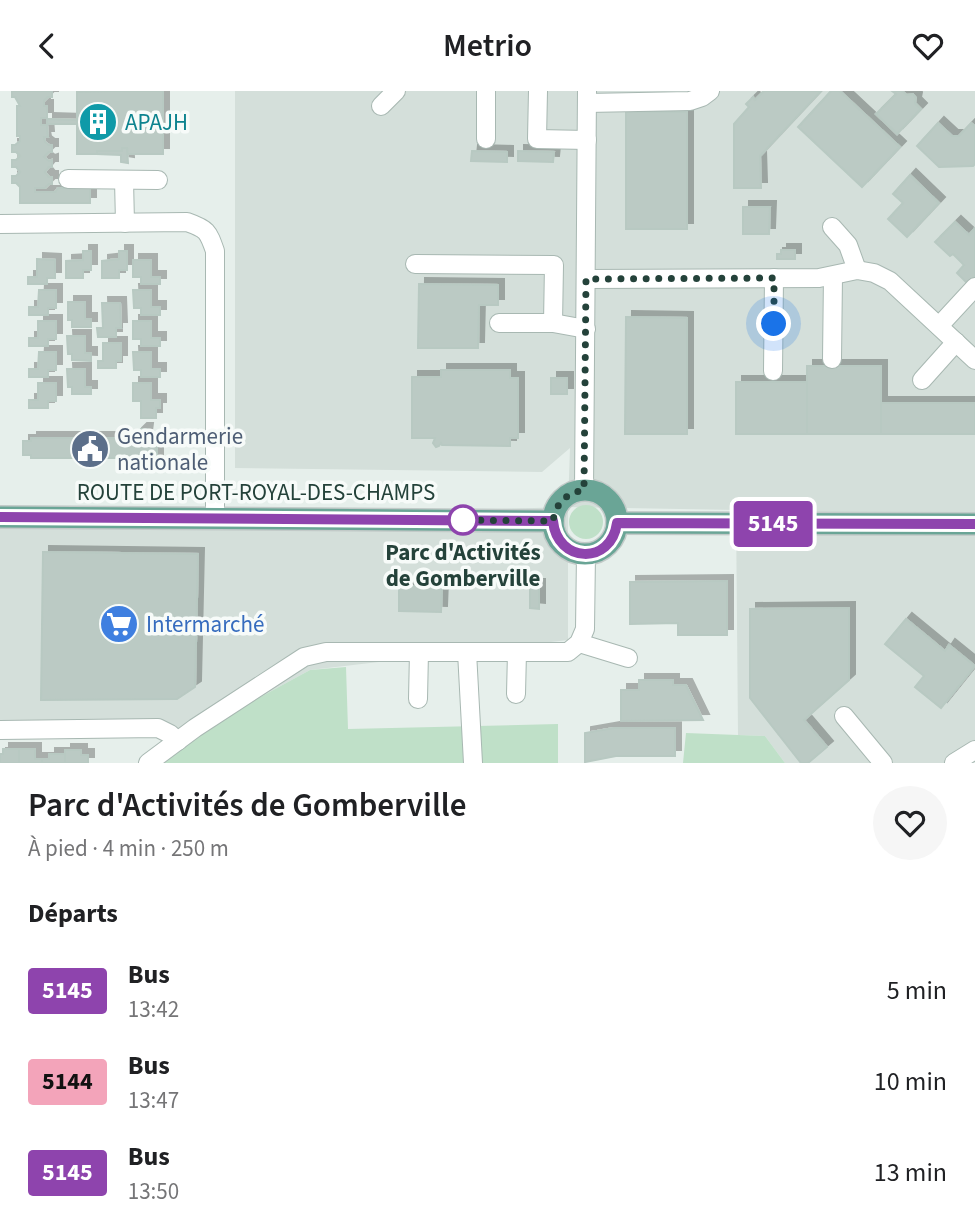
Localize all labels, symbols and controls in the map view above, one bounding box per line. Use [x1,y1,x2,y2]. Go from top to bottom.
text: Metrio [443,23,532,69]
icon: back [28,27,66,65]
icon: heart [909,27,947,65]
building icon: APAJH [77,101,119,143]
place label: APAJH [125,106,188,139]
your location [756,306,791,341]
place label: Gendarmerie nationale [117,420,243,479]
public building icon: Gendarmerie nationale [69,428,111,470]
street label: ROUTE DE PORT-ROYAL-DES-CHAMPS [77,476,435,509]
line badge: 5145 [724,501,822,547]
marker: Parc d'Activités de Gomberville [448,505,478,535]
text: 5145 [748,506,798,541]
place label: Parc d'Activités de Gomberville [385,536,541,595]
supermarket icon: Intermarché [98,603,140,645]
place label: Intermarché [146,608,264,641]
text: Parc d'Activités de Gomberville [28,782,467,829]
button: heart [873,786,947,860]
text: À pied · 4 min · 250 m [28,832,229,865]
text: Départs [28,895,118,932]
text: Bus [128,956,170,993]
text: 5 min [887,972,947,1009]
text: 5145 [42,973,93,1008]
text: 13:42 [128,993,179,1026]
text: Bus [128,1047,170,1084]
text: 10 min [874,1063,947,1100]
text: 5144 [42,1064,93,1099]
text: 13:47 [128,1084,179,1117]
text: Bus [128,1138,170,1175]
text: 13 min [874,1154,947,1191]
text: 5145 [42,1155,93,1190]
text: 13:50 [128,1175,179,1208]

